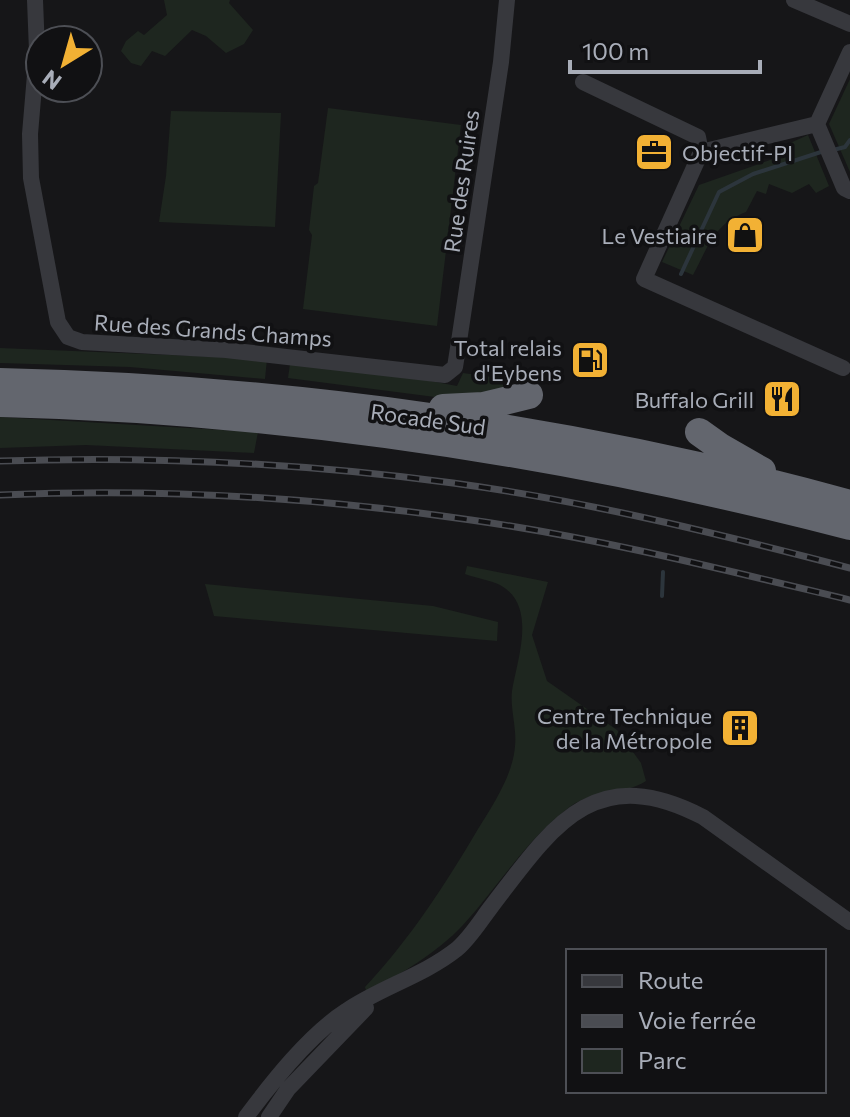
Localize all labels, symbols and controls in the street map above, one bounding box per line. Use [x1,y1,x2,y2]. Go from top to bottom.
north arrow [24,24,104,104]
scale bar [570,24,760,74]
text: 100 m [582,36,649,65]
text: N [37,65,66,96]
street label: Rue des Ruires [438,108,484,254]
office icon: Objectif-PI [633,131,675,173]
place label: Objectif-PI [682,139,793,166]
shop icon: Le Vestiaire [724,214,766,256]
place label: Le Vestiaire [602,222,717,249]
street label: Rue des Grands Champs [93,308,333,352]
place label: Total relais d'Eybens [454,334,562,386]
fuel station icon: Total relais d'Eybens [569,339,611,381]
restaurant icon: Buffalo Grill [761,378,803,420]
place label: Buffalo Grill [635,386,754,413]
street label: Rocade Sud [369,398,487,440]
place label: Centre Technique de la Métropole [537,702,712,754]
building icon: Centre Technique de la Métropole [719,707,761,749]
legend [566,949,826,1093]
text: Route [638,965,703,994]
text: Voie ferrée [638,1005,756,1034]
text: Parc [638,1045,687,1074]

